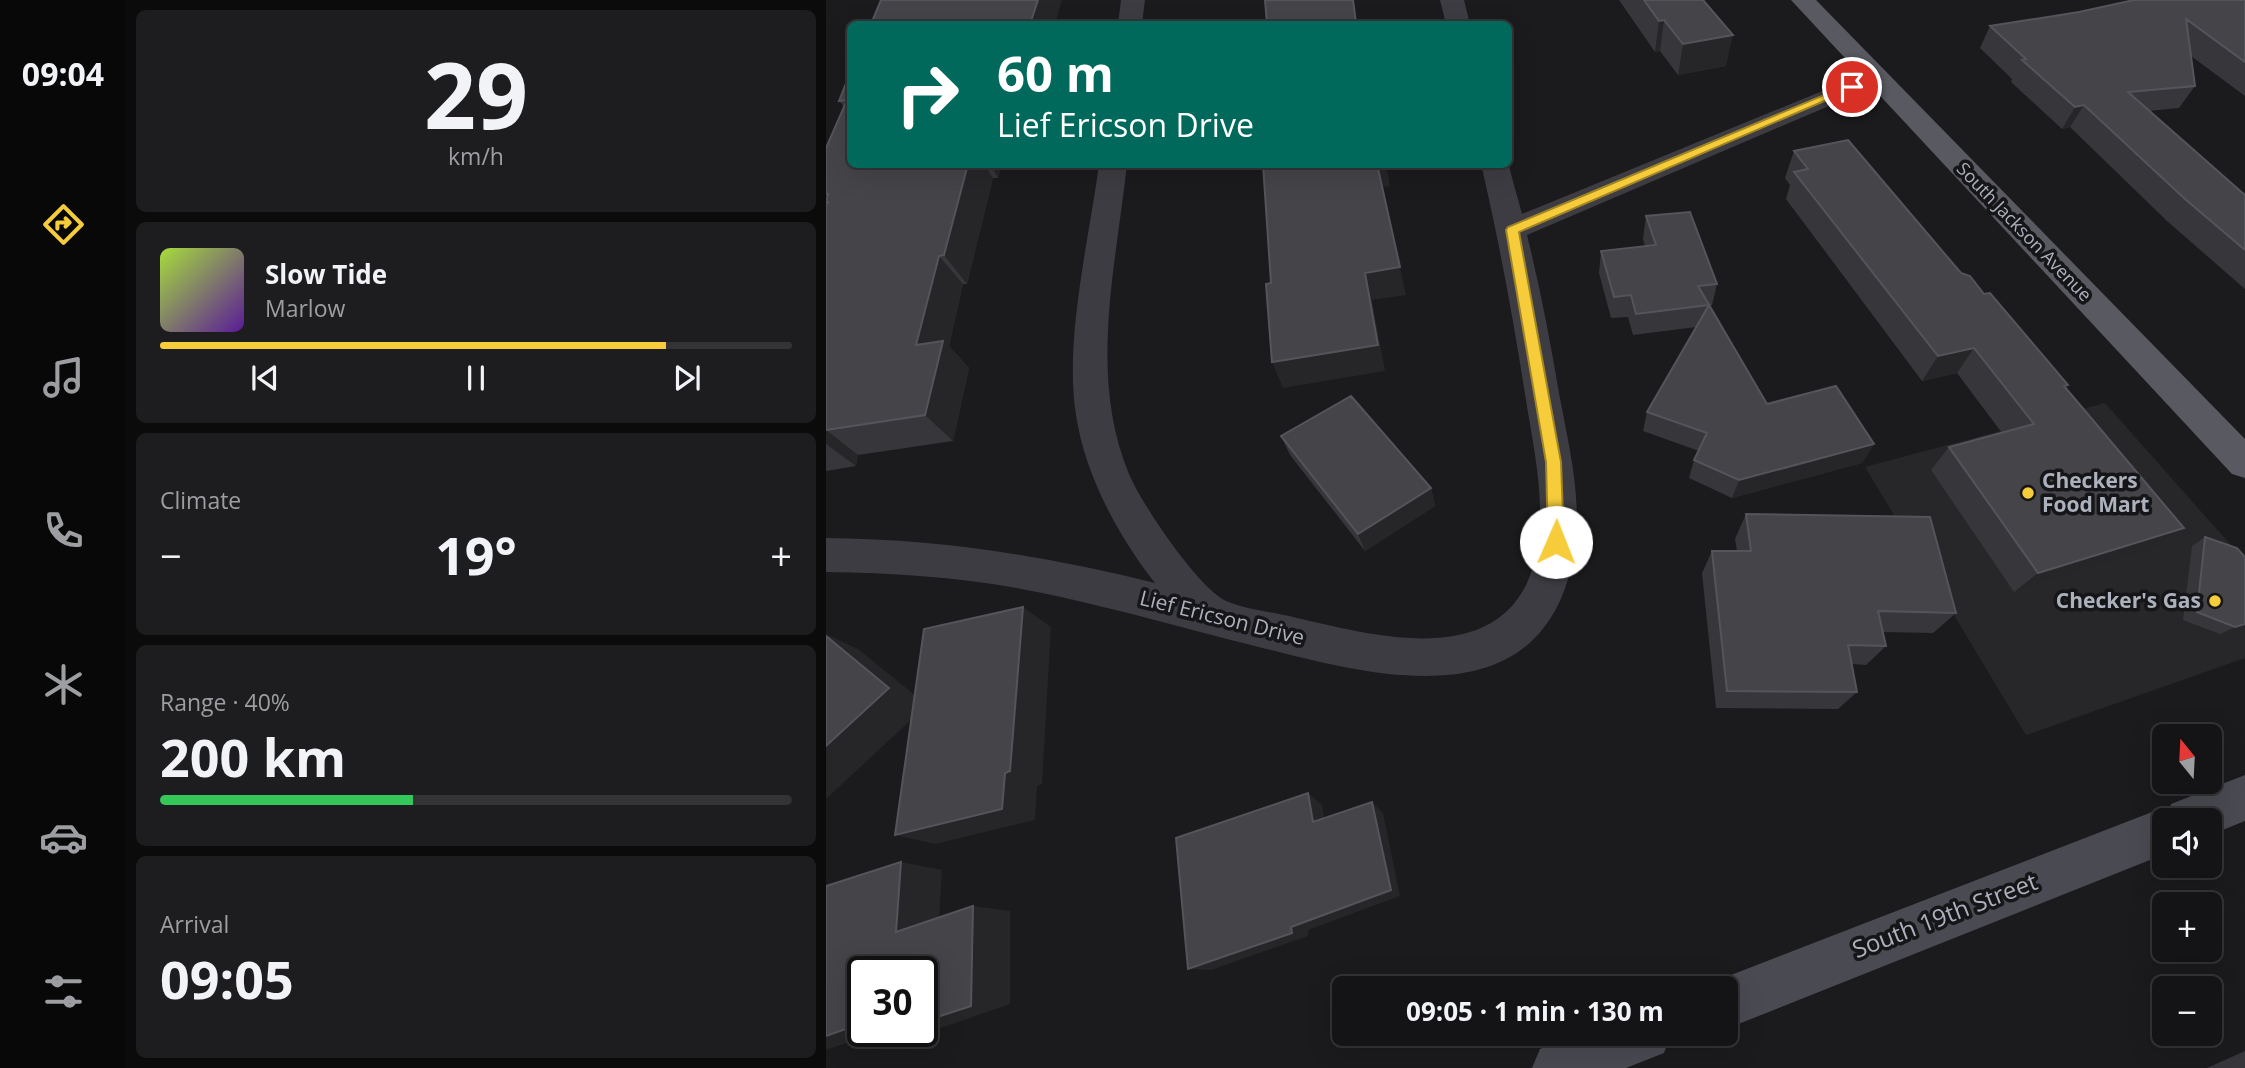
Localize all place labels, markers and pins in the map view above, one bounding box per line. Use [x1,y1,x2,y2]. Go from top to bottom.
pin [1822,57,1882,117]
place label: Checkers Food Mart [2042,466,2149,518]
marker: Checkers Food Mart [2020,485,2036,501]
place label: Checker's Gas [2056,586,2201,614]
marker: Checker's Gas [2207,593,2223,609]

